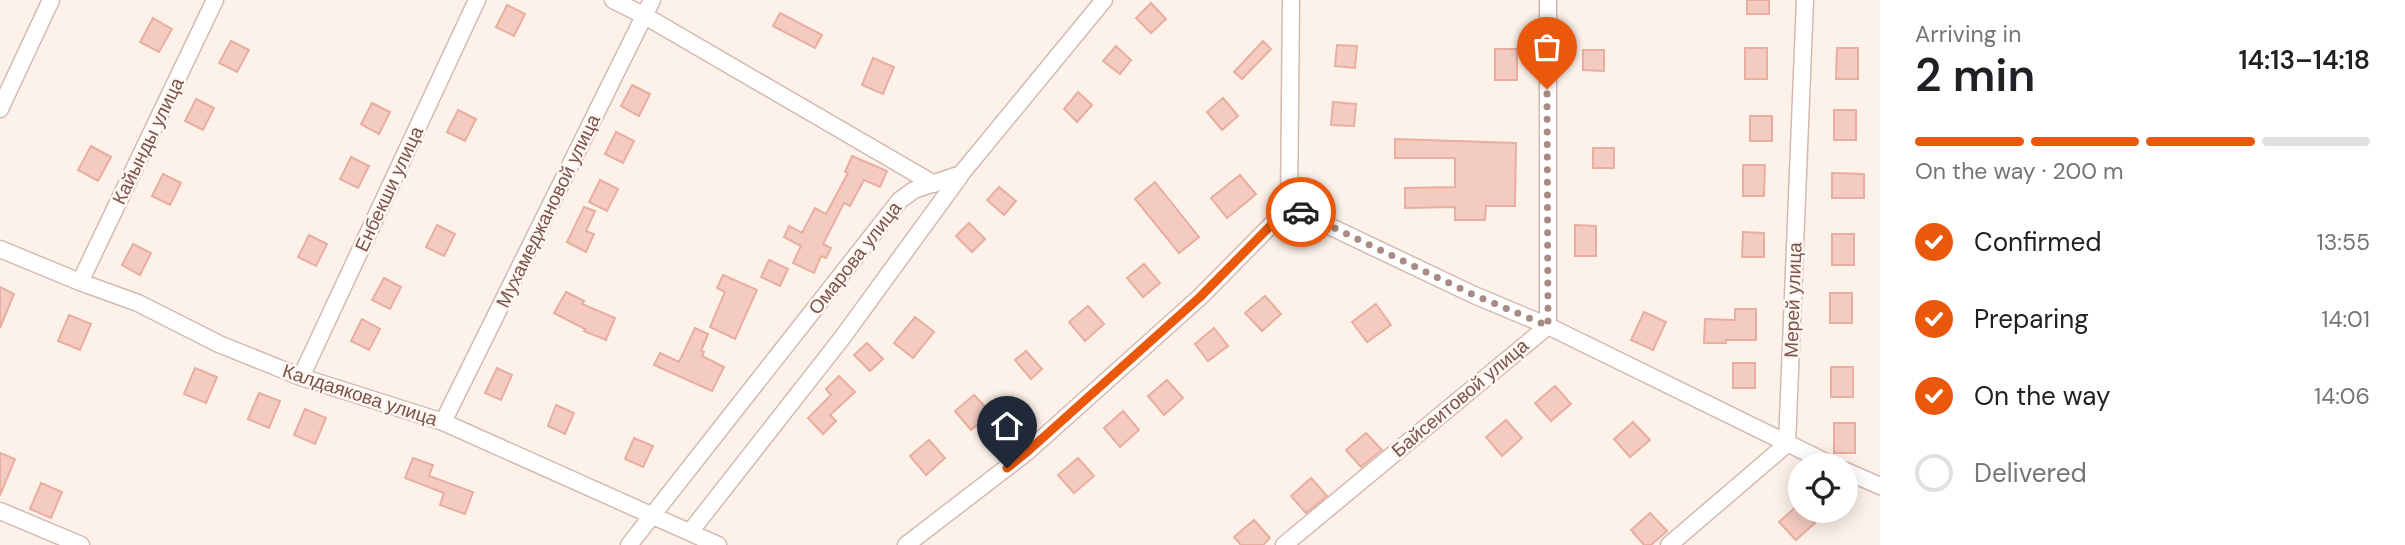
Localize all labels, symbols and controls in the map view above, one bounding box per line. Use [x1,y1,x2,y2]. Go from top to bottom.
pin [1517,17,1577,89]
text: Arriving in [1915,19,2021,49]
icon: bag [1528,28,1566,66]
text: 14:13–14:18 [2238,43,2370,77]
text: 2 min [1915,45,2035,105]
street label: Кайынды улица [106,73,190,209]
street label: Мухамеджановой улица [490,110,606,312]
street label: Енбекши улица [349,122,429,256]
text: On the way · 200 m [1915,156,2124,186]
courier [1266,177,1336,247]
icon: car [1282,193,1320,231]
street label: Омарова улица [803,196,907,320]
icon: check [1915,223,1953,261]
text: Confirmed [1974,225,2101,259]
text: 13:55 [2317,227,2370,257]
street label: Мерей улица [1778,241,1808,358]
icon: check [1915,300,1953,338]
text: Preparing [1974,302,2089,336]
text: 14:01 [2321,304,2370,334]
street label: Байсеитовой улица [1386,333,1534,463]
street label: Калдаякова улица [279,358,441,432]
icon: check [1915,377,1953,415]
text: On the way [1974,379,2110,413]
text: 14:06 [2314,381,2370,411]
pin [977,396,1037,468]
icon: home [988,407,1026,445]
map controls [1788,453,1858,523]
button: locate [1788,453,1858,523]
text: Delivered [1974,456,2087,490]

